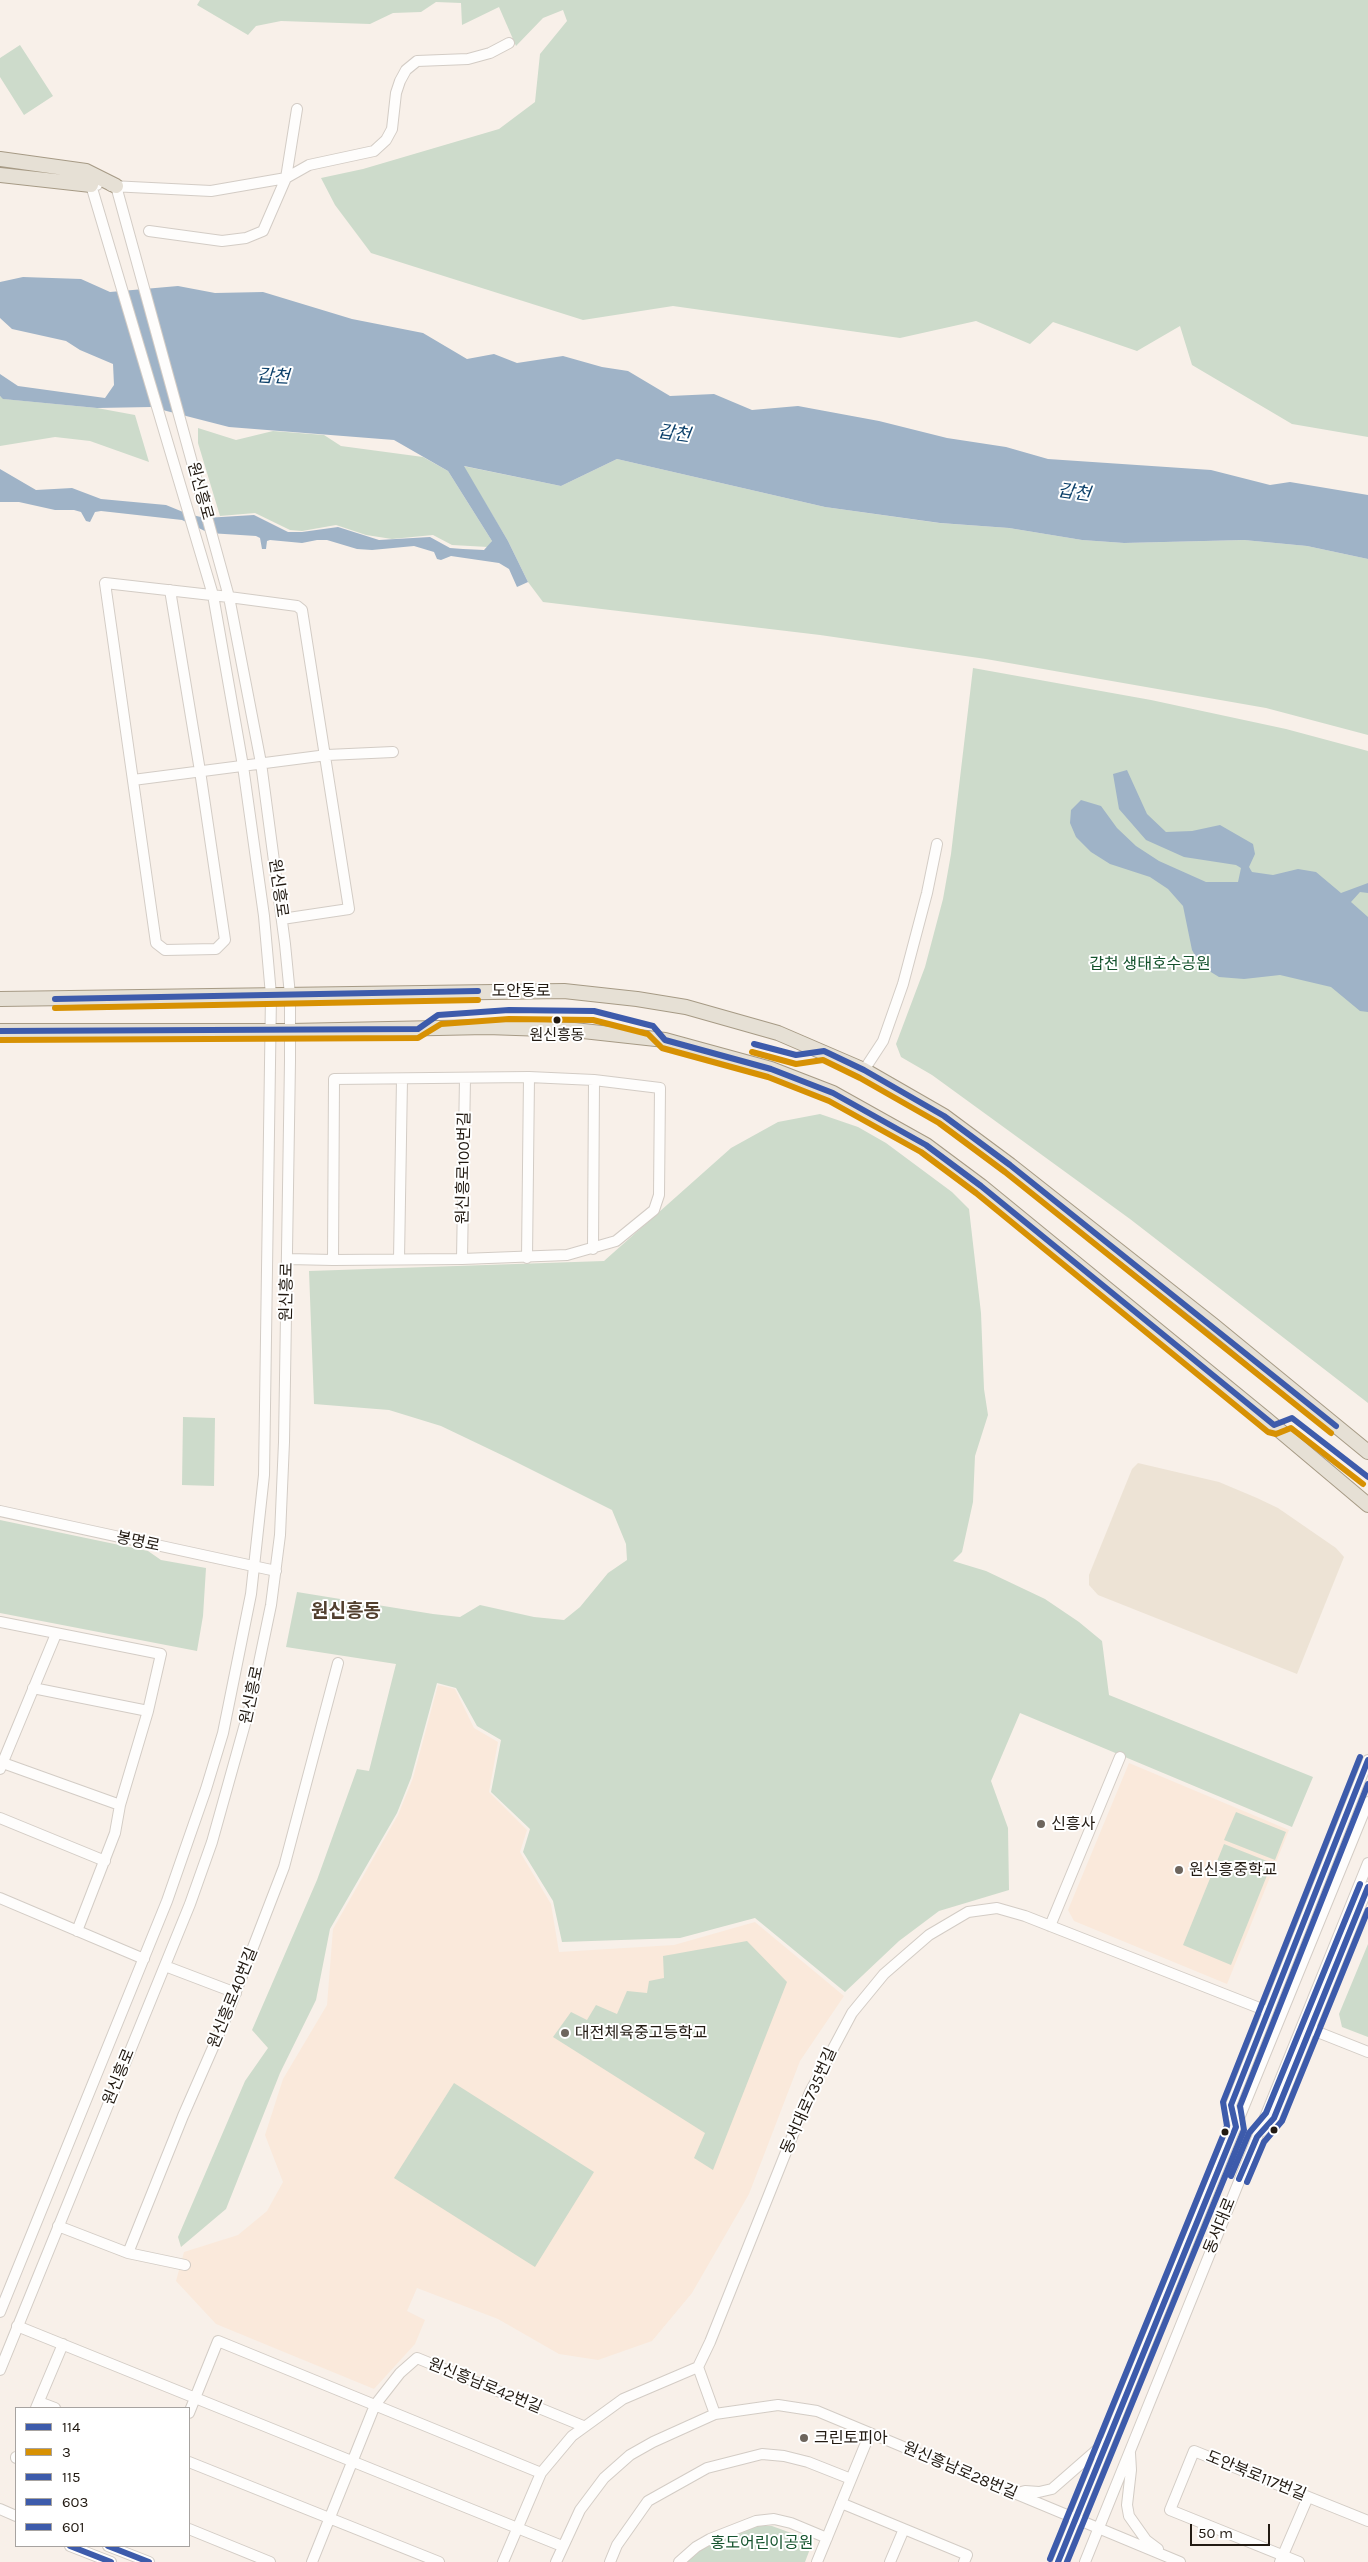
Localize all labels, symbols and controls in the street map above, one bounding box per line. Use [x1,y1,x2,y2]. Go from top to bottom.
water label: 갑천 [256,365,290,389]
water label: 갑천 [656,421,692,447]
street label: 원신흥로 [183,460,217,522]
water label: 갑천 [1056,480,1092,506]
street label: 원신흥로 [264,858,292,918]
park label: 갑천 생태호수공원 [1089,954,1211,974]
street label: 도안동로 [492,981,550,1001]
marker: 원신흥동 [552,1015,562,1025]
place label: 원신흥동 [529,1027,585,1045]
street label: 원신흥로100번길 [453,1112,475,1224]
street label: 원신흥로 [277,1262,297,1322]
street label: 봉명로 [114,1528,162,1556]
district label: 원신흥동 [311,1601,381,1623]
street label: 원신흥로 [236,1664,268,1726]
place label: 신흥사 [1051,1814,1095,1834]
marker: 신흥사 [1035,1818,1047,1830]
place label: 원신흥중학교 [1189,1860,1277,1880]
marker: 원신흥중학교 [1173,1864,1185,1876]
street label: 원신흥로40번길 [204,1945,262,2051]
place label: 대전체육중고등학교 [575,2023,707,2043]
marker: 대전체육중고등학교 [559,2027,571,2039]
street label: 동서대로735번길 [777,2045,841,2157]
street label: 원신흥로 [99,2046,139,2108]
unlabelled marker [1269,2125,1279,2135]
unlabelled marker [1220,2127,1230,2137]
street label: 동서대로 [1200,2195,1240,2257]
street label: 원신흥남로42번길 [425,2354,545,2418]
legend [15,2407,190,2547]
text: 114 [62,2418,80,2436]
place label: 크린토피아 [814,2428,888,2448]
marker: 크린토피아 [798,2432,810,2444]
street label: 원신흥남로28번길 [900,2438,1020,2504]
text: 3 [62,2443,71,2461]
street label: 도안북로117번길 [1203,2447,1309,2505]
text: 115 [62,2468,80,2486]
text: 603 [62,2493,88,2511]
scale bar [1193,2514,1273,2546]
text: 601 [62,2518,84,2536]
text: 50 m [1198,2524,1233,2542]
park label: 홍도어린이공원 [710,2533,814,2553]

